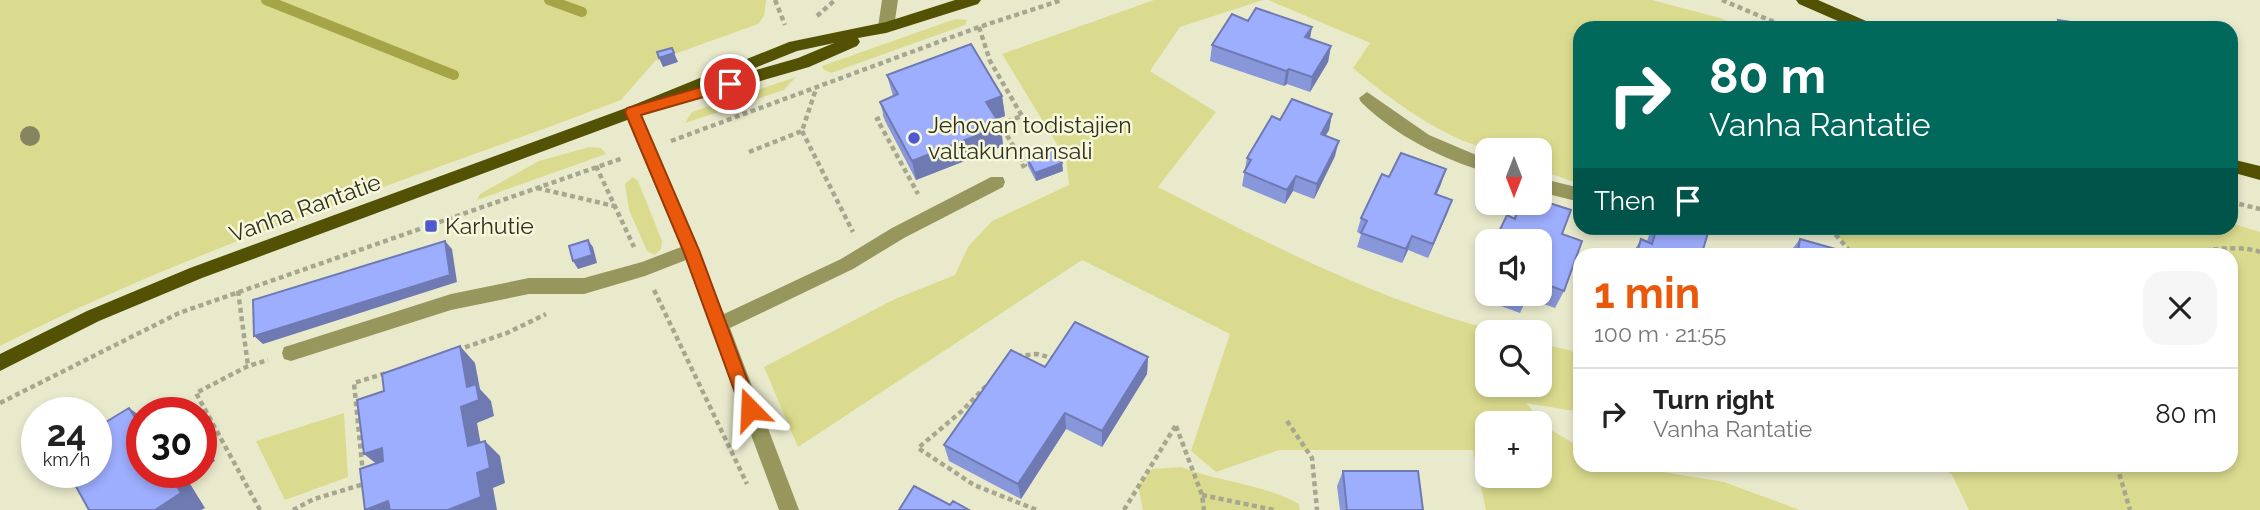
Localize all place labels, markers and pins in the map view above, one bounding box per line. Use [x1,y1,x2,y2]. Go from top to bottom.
pin [700,54,760,114]
place label: Jehovan todistajien valtakunnansali [928,111,1132,164]
marker: Jehovan todistajien valtakunnansali [906,130,922,146]
place label: Karhutie [445,212,534,239]
marker: Karhutie [423,218,439,234]

